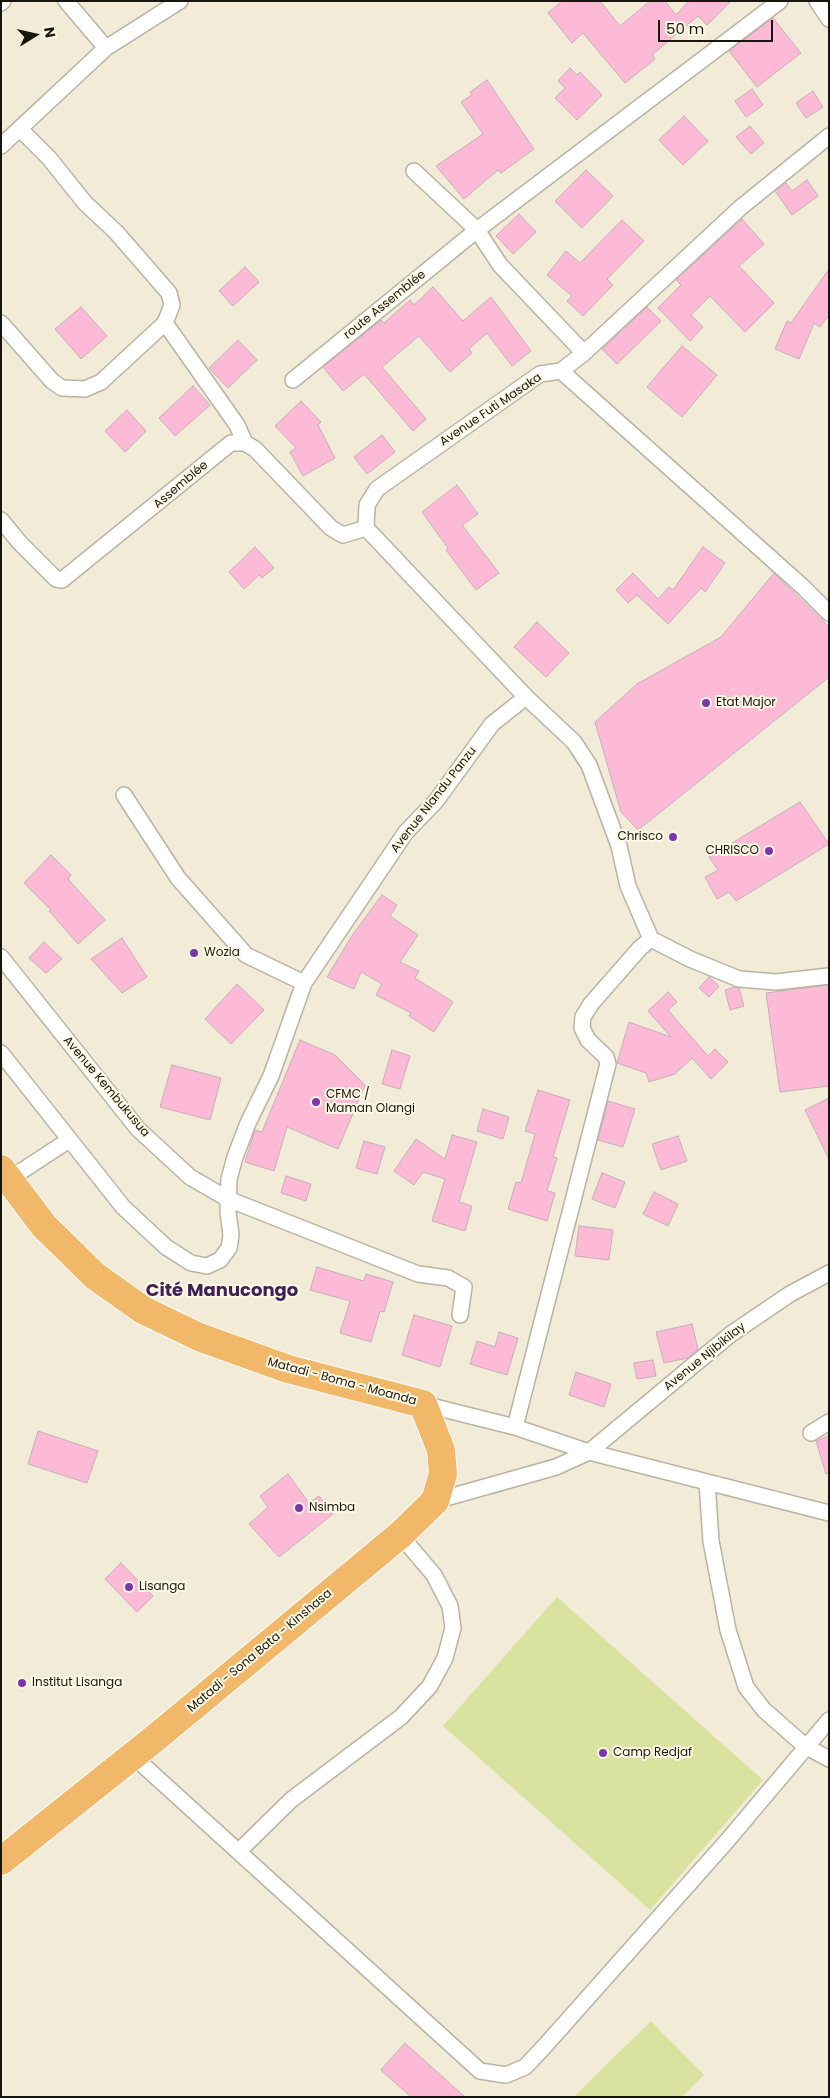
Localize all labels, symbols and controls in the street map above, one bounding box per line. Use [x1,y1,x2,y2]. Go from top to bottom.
north arrow [10,10,60,60]
scale bar [660,10,775,42]
text: 50 m [666,18,704,39]
text: N [39,25,61,39]
street label: route Assemblée [341,268,429,342]
street label: Avenue Futi Masaka [437,371,545,449]
street label: Assemblée [151,458,211,512]
place label: Etat Major [716,696,776,710]
marker: Etat Major [700,697,712,709]
street label: Avenue Nlandu Panzu [388,744,480,856]
place label: Chrisco [617,830,663,844]
marker: Chrisco [667,831,679,843]
place label: CHRISCO [705,844,759,858]
marker: CHRISCO [763,845,775,857]
place label: Wozia [204,946,240,960]
marker: Wozia [188,947,200,959]
street label: Avenue Kembukusua [60,1034,152,1140]
place label: CFMC / Maman Olangi [326,1088,415,1116]
marker: CFMC / Maman Olangi [310,1096,322,1108]
district label: Cité Manucongo [146,1280,298,1302]
street label: Avenue Njibikilay [661,1320,749,1394]
street label: Matadi - Boma - Moanda [266,1355,418,1409]
place label: Nsimba [309,1501,355,1515]
marker: Nsimba [293,1502,305,1514]
place label: Lisanga [139,1580,185,1594]
marker: Lisanga [123,1581,135,1593]
street label: Matadi - Sona Bata - Kinshasa [185,1586,335,1716]
place label: Institut Lisanga [32,1676,122,1690]
marker: Institut Lisanga [16,1677,28,1689]
place label: Camp Redjaf [613,1746,692,1760]
marker: Camp Redjaf [597,1747,609,1759]

